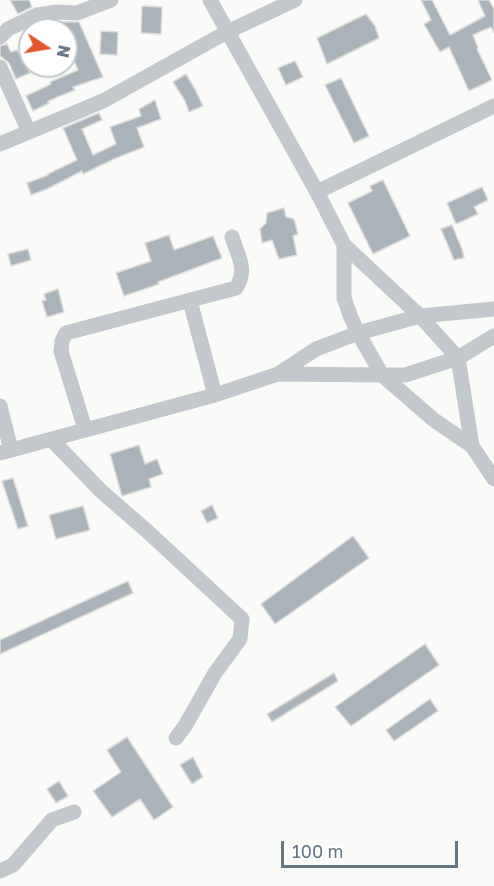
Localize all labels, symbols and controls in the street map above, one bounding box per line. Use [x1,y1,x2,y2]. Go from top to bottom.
north arrow [18,18,78,78]
text: N [53,43,75,59]
scale bar [284,829,461,867]
text: 100 m [292,840,343,862]

